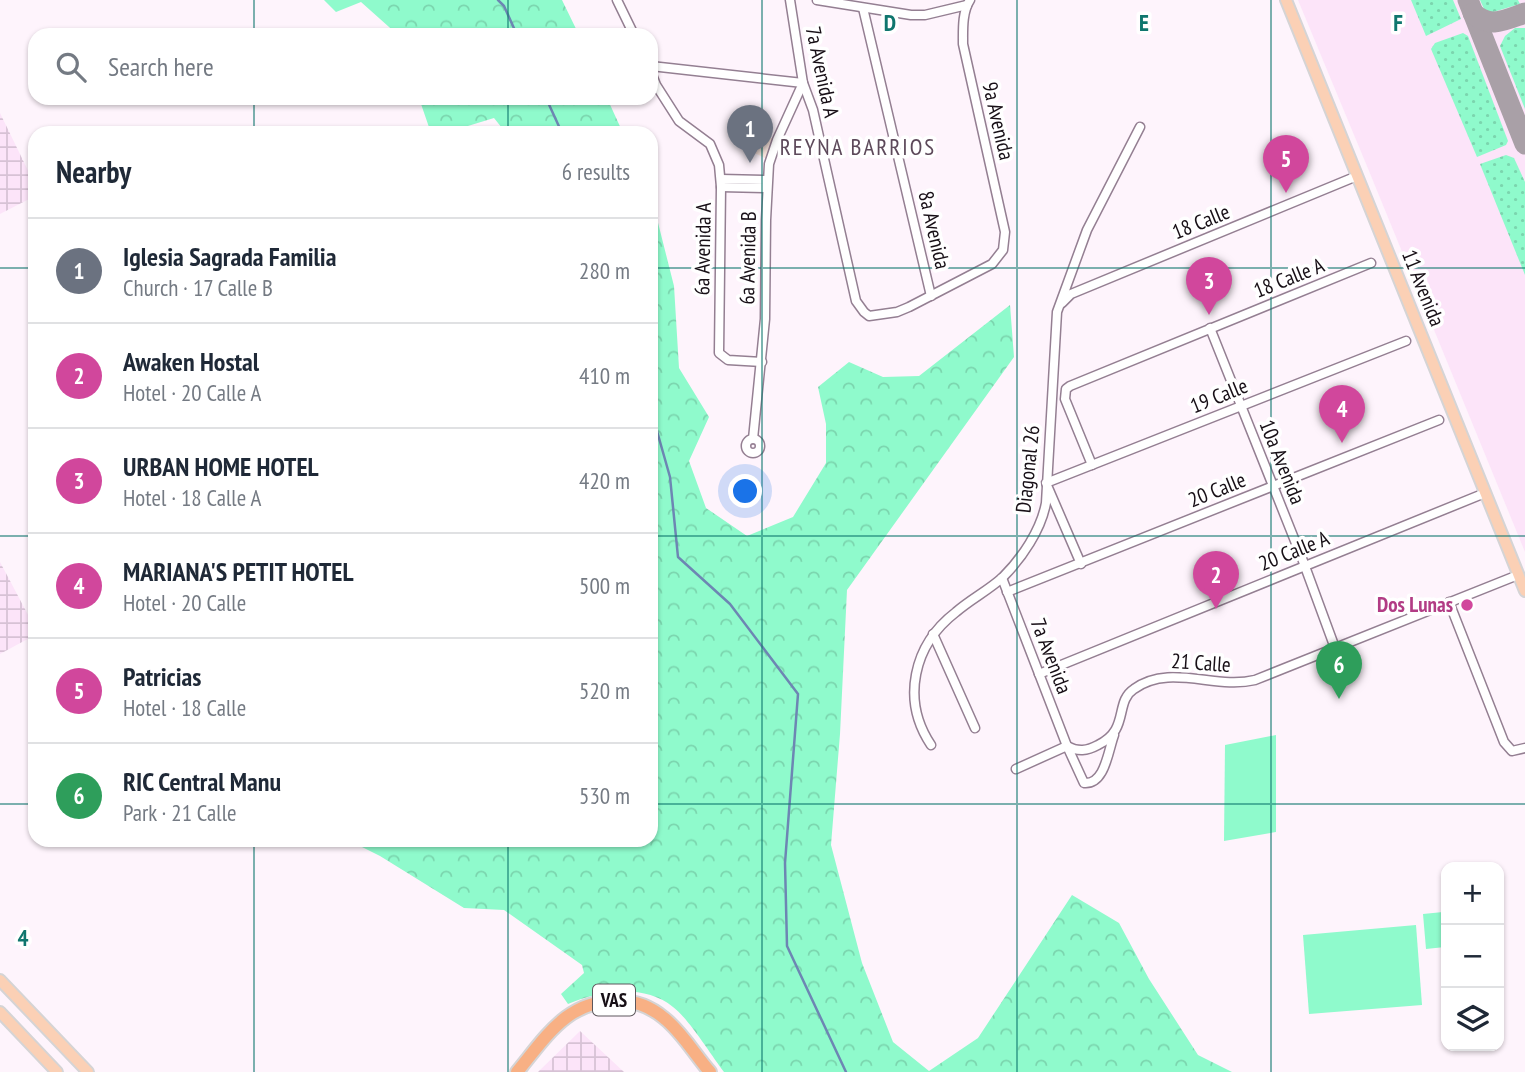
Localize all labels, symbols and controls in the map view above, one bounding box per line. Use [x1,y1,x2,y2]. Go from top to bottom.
text: D [884,8,896,37]
text: E [1139,8,1149,37]
text: F [1393,8,1403,37]
street label: 7a Avenida A [800,24,845,120]
search box [28,28,658,105]
icon: search [52,48,90,86]
text: Search here [108,50,214,83]
street label: 9a Avenida [976,79,1021,162]
pin: 1 [727,105,773,163]
district label: REYNA BARRIOS [780,132,936,161]
pin: 5 [1263,135,1309,193]
text: Nearby [56,152,131,191]
text: 6 results [562,157,630,186]
street label: 8a Avenida [912,188,957,271]
street label: 18 Calle [1168,198,1233,245]
street label: 6a Avenida A [688,202,717,296]
street label: 6a Avenida B [733,211,762,305]
text: Iglesia Sagrada Familia [123,240,336,273]
street label: 11 Avenida [1396,246,1451,330]
street label: 18 Calle A [1250,251,1328,304]
text: 1 [74,256,85,285]
text: 280 m [579,256,630,285]
pin: 3 [1186,257,1232,315]
text: Church · 17 Calle B [123,273,273,302]
text: Awaken Hostal [123,345,259,378]
text: 2 [74,361,85,390]
text: 410 m [579,361,630,390]
street label: 19 Calle [1186,372,1251,419]
text: Hotel · 20 Calle A [123,378,261,407]
pin: 4 [1319,385,1365,443]
street label: 10a Avenida [1253,416,1312,508]
street label: Diagonal 26 [1009,424,1046,514]
text: URBAN HOME HOTEL [123,450,319,483]
text: 3 [74,466,85,495]
text: 420 m [579,466,630,495]
street label: 20 Calle [1184,466,1249,513]
your location [728,474,762,508]
text: Hotel · 18 Calle A [123,483,261,512]
street label: 20 Calle A [1255,524,1333,577]
pin: 2 [1193,551,1239,609]
text: MARIANA'S PETIT HOTEL [123,555,353,588]
text: 4 [74,571,85,600]
text: 500 m [579,571,630,600]
text: Hotel · 20 Calle [123,588,246,617]
place label: Dos Lunas [1377,591,1453,618]
marker: Dos Lunas [1459,597,1475,613]
street label: 7a Avenida [1025,614,1078,697]
pin: 6 [1316,641,1362,699]
street label: 21 Calle [1170,647,1232,678]
text: Patricias [123,660,201,693]
text: 5 [74,676,85,705]
text: 520 m [579,676,630,705]
text: Hotel · 18 Calle [123,693,246,722]
text: RIC Central Manu [123,765,281,798]
text: 6 [74,781,85,810]
text: 530 m [579,781,630,810]
text: Park · 21 Calle [123,798,237,827]
map controls [1441,862,1504,1051]
button: + [1441,862,1504,925]
text: 4 [18,923,29,952]
button: − [1441,925,1504,988]
road number: VAS [593,984,635,1016]
button: layers [1441,988,1504,1051]

